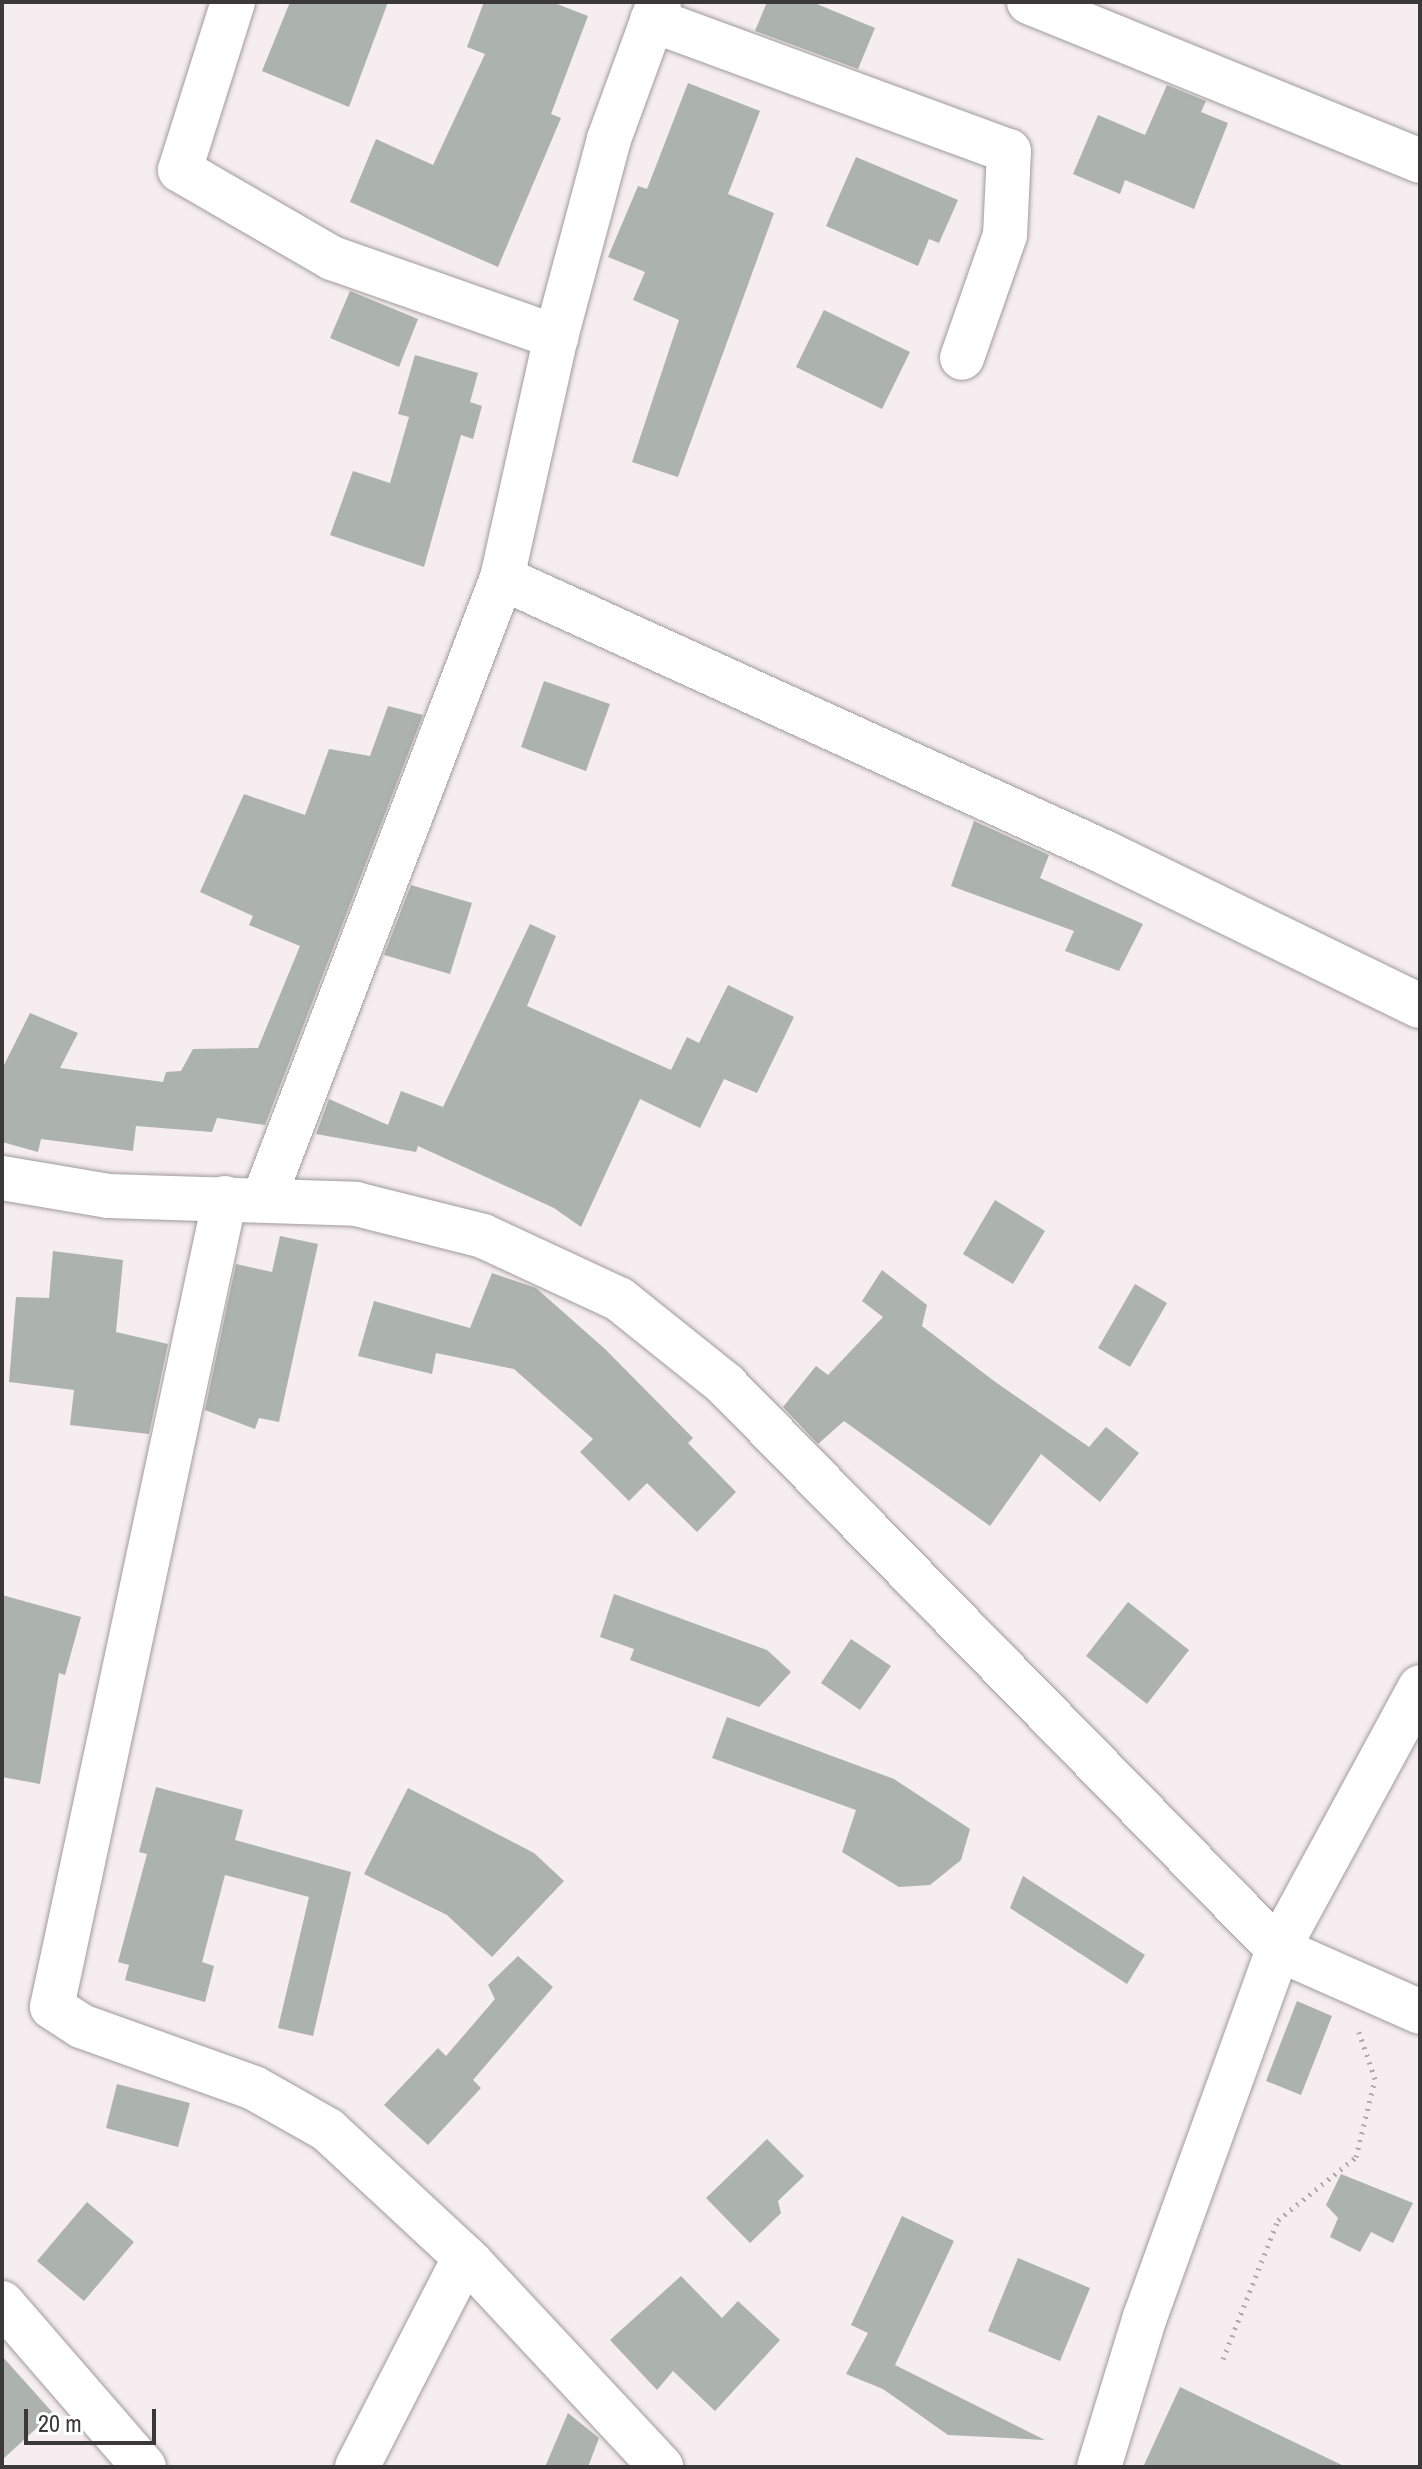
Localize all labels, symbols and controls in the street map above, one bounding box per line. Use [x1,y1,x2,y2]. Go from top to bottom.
scale bar [28,2393,160,2443]
text: 20 m [38,2407,82,2439]

